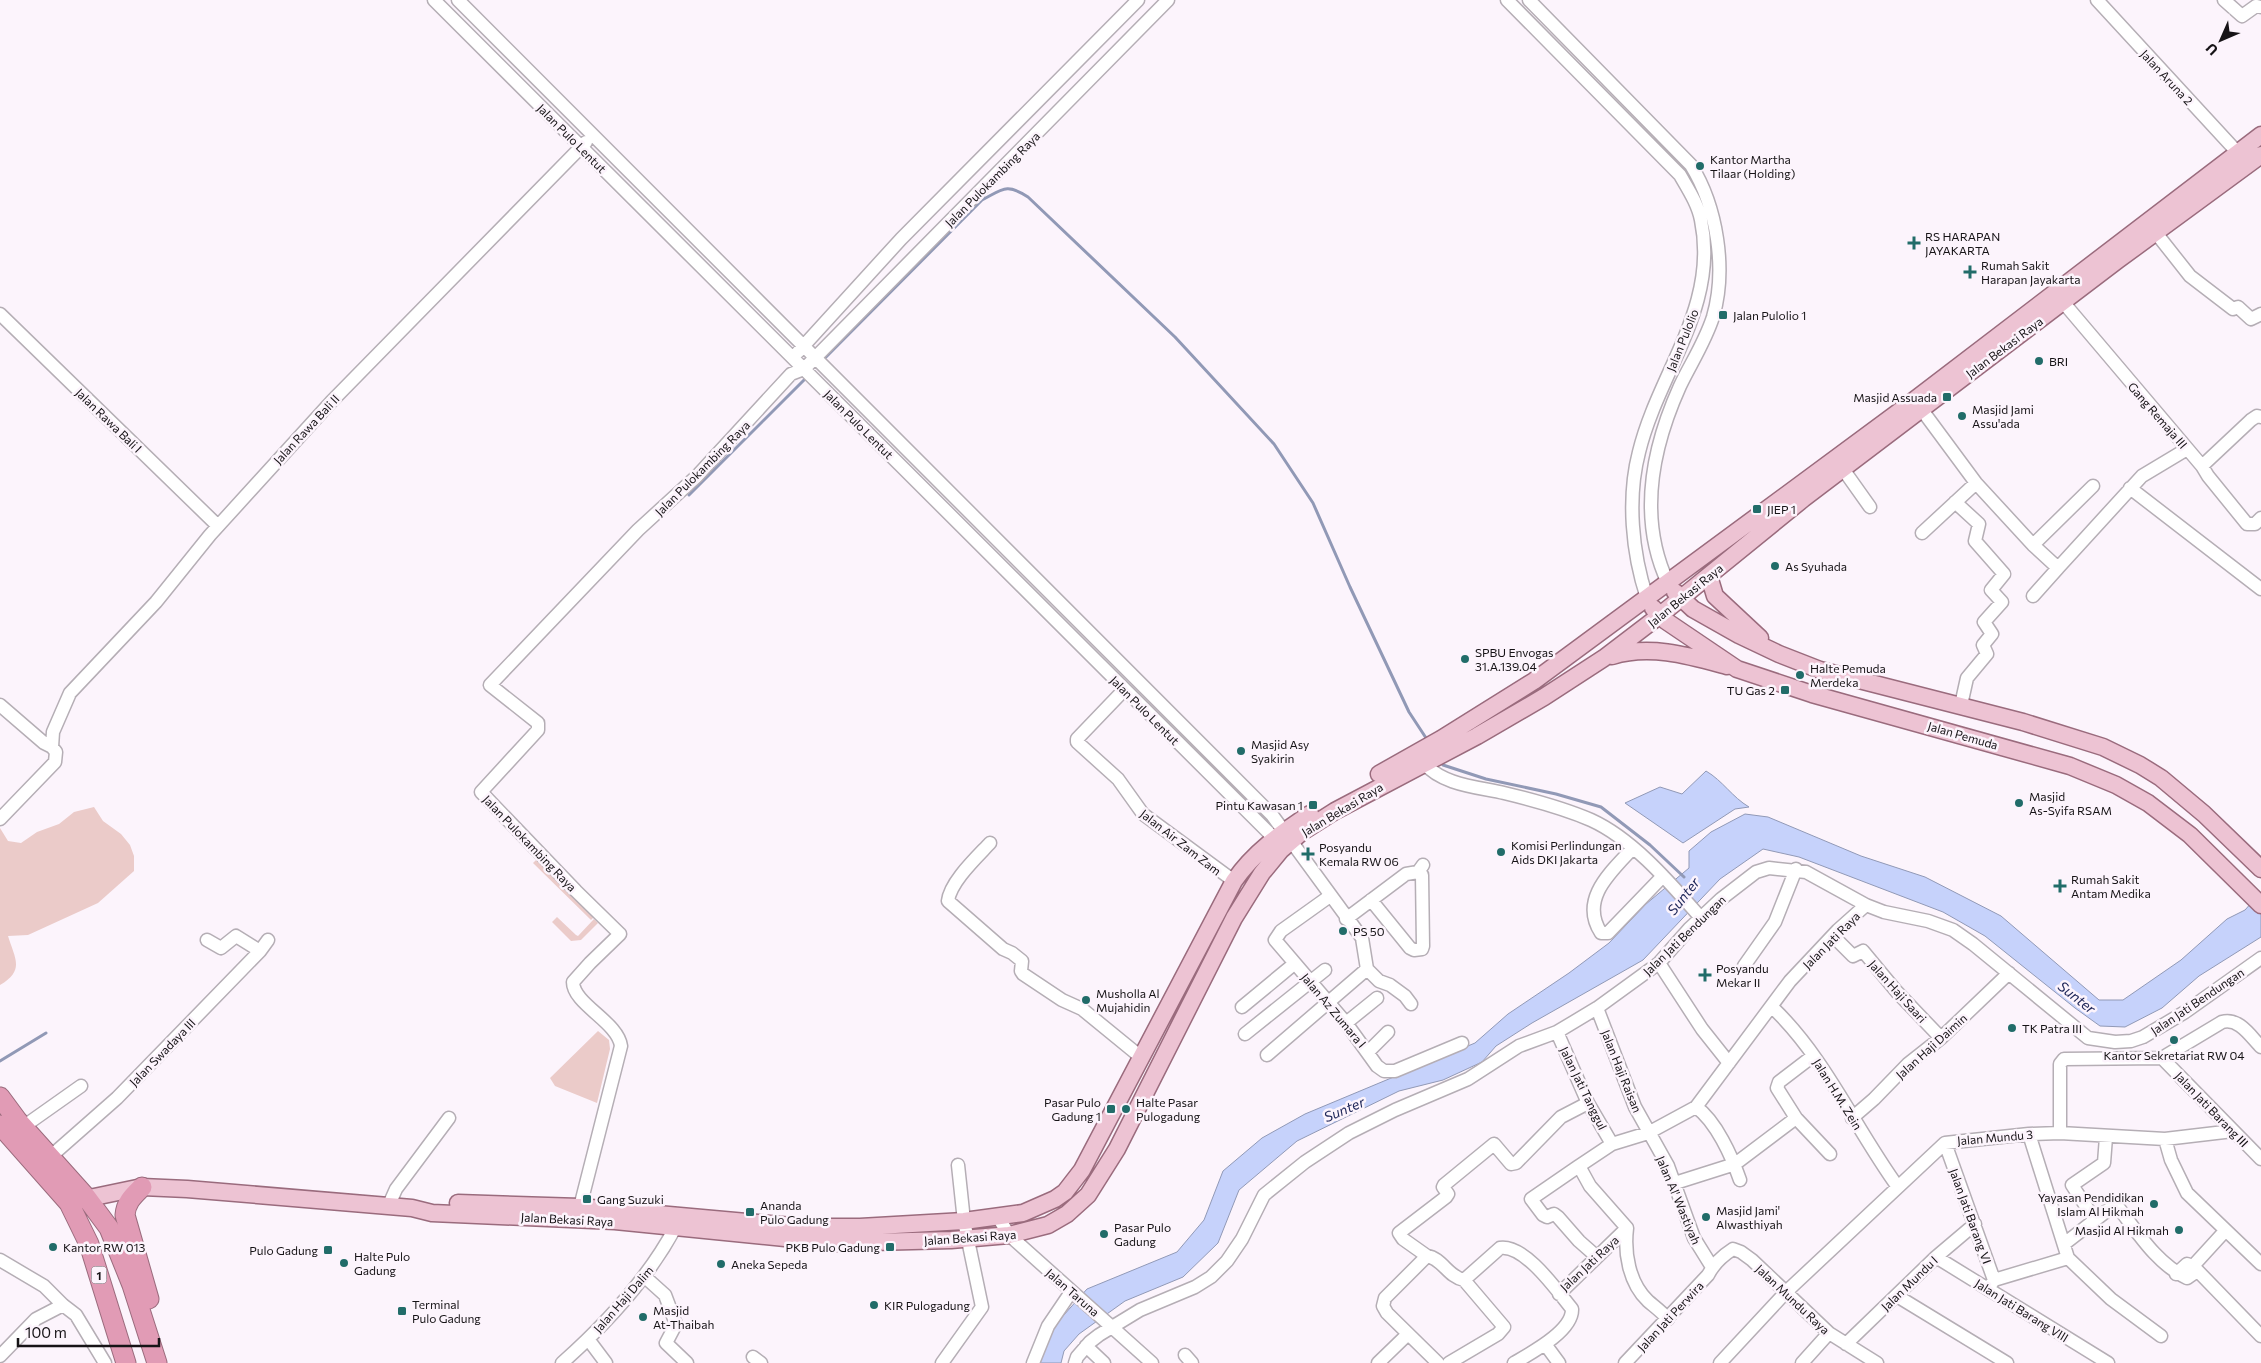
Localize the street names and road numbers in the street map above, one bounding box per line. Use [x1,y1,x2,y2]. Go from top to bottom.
street label: Jalan Aruna 2 [2137,47,2196,108]
street label: Jalan Pulo Lentut [534,101,609,176]
street label: Jalan Pulokambing Raya [942,129,1043,230]
street label: Jalan Pulolio [1663,307,1702,374]
street label: Jalan Bekasi Raya [1963,314,2046,381]
street label: Gang Remaja III [2125,379,2191,451]
street label: Jalan Rawa Bali I [72,385,145,456]
street label: Jalan Pulo Lentut [821,387,896,462]
street label: Jalan Rawa Bali II [270,391,342,467]
street label: Jalan Pulokambing Raya [652,418,753,519]
street label: Jalan Bekasi Raya [1645,560,1726,630]
street label: Jalan Pulo Lentut [1107,673,1182,748]
street label: Jalan Pemuda [1926,718,2000,753]
street label: Jalan Bekasi Raya [1299,779,1386,840]
street label: Jalan Pulokambing Raya [480,792,580,895]
street label: Jalan Air Zam Zam [1137,806,1224,879]
street label: Jalan Jati Bendungan [1640,892,1729,979]
street label: Jalan Jati Raya [1800,909,1863,972]
street label: Jalan Haji Saari [1865,957,1930,1026]
street label: Jalan Jati Bendungan [2148,965,2247,1038]
street label: Jalan Az Zumara I [1298,970,1369,1051]
street label: Jalan Haji Daimin [1893,1010,1970,1082]
street label: Jalan Swadaya III [126,1015,199,1089]
street label: Jalan Haji Raisan [1598,1028,1645,1115]
street label: Jalan Jati Tanggul [1557,1044,1610,1132]
street label: Jalan H.M. Zein [1810,1056,1865,1133]
street label: Jalan Jati Barang III [2172,1069,2251,1150]
street label: Jalan Mundu 3 [1956,1127,2034,1148]
street label: Jalan Al' Wastiyah [1653,1154,1704,1247]
street label: Jalan Jati Barang VI [1946,1166,1995,1266]
street label: Jalan Bekasi Raya [520,1210,614,1229]
street label: Jalan Bekasi Raya [923,1227,1017,1248]
street label: Jalan Jati Raya [1557,1232,1622,1294]
street label: Jalan Mundu I [1878,1253,1941,1314]
street label: Jalan Mundu Raya [1753,1261,1833,1338]
street label: Jalan Haji Dalim [590,1263,656,1336]
street label: Jalan Taruna [1043,1265,1102,1320]
road number: 1 [92,1266,106,1284]
street label: Jalan Jati Barang VIII [1972,1276,2071,1345]
street label: Jalan Jati Perwira [1634,1278,1707,1355]

